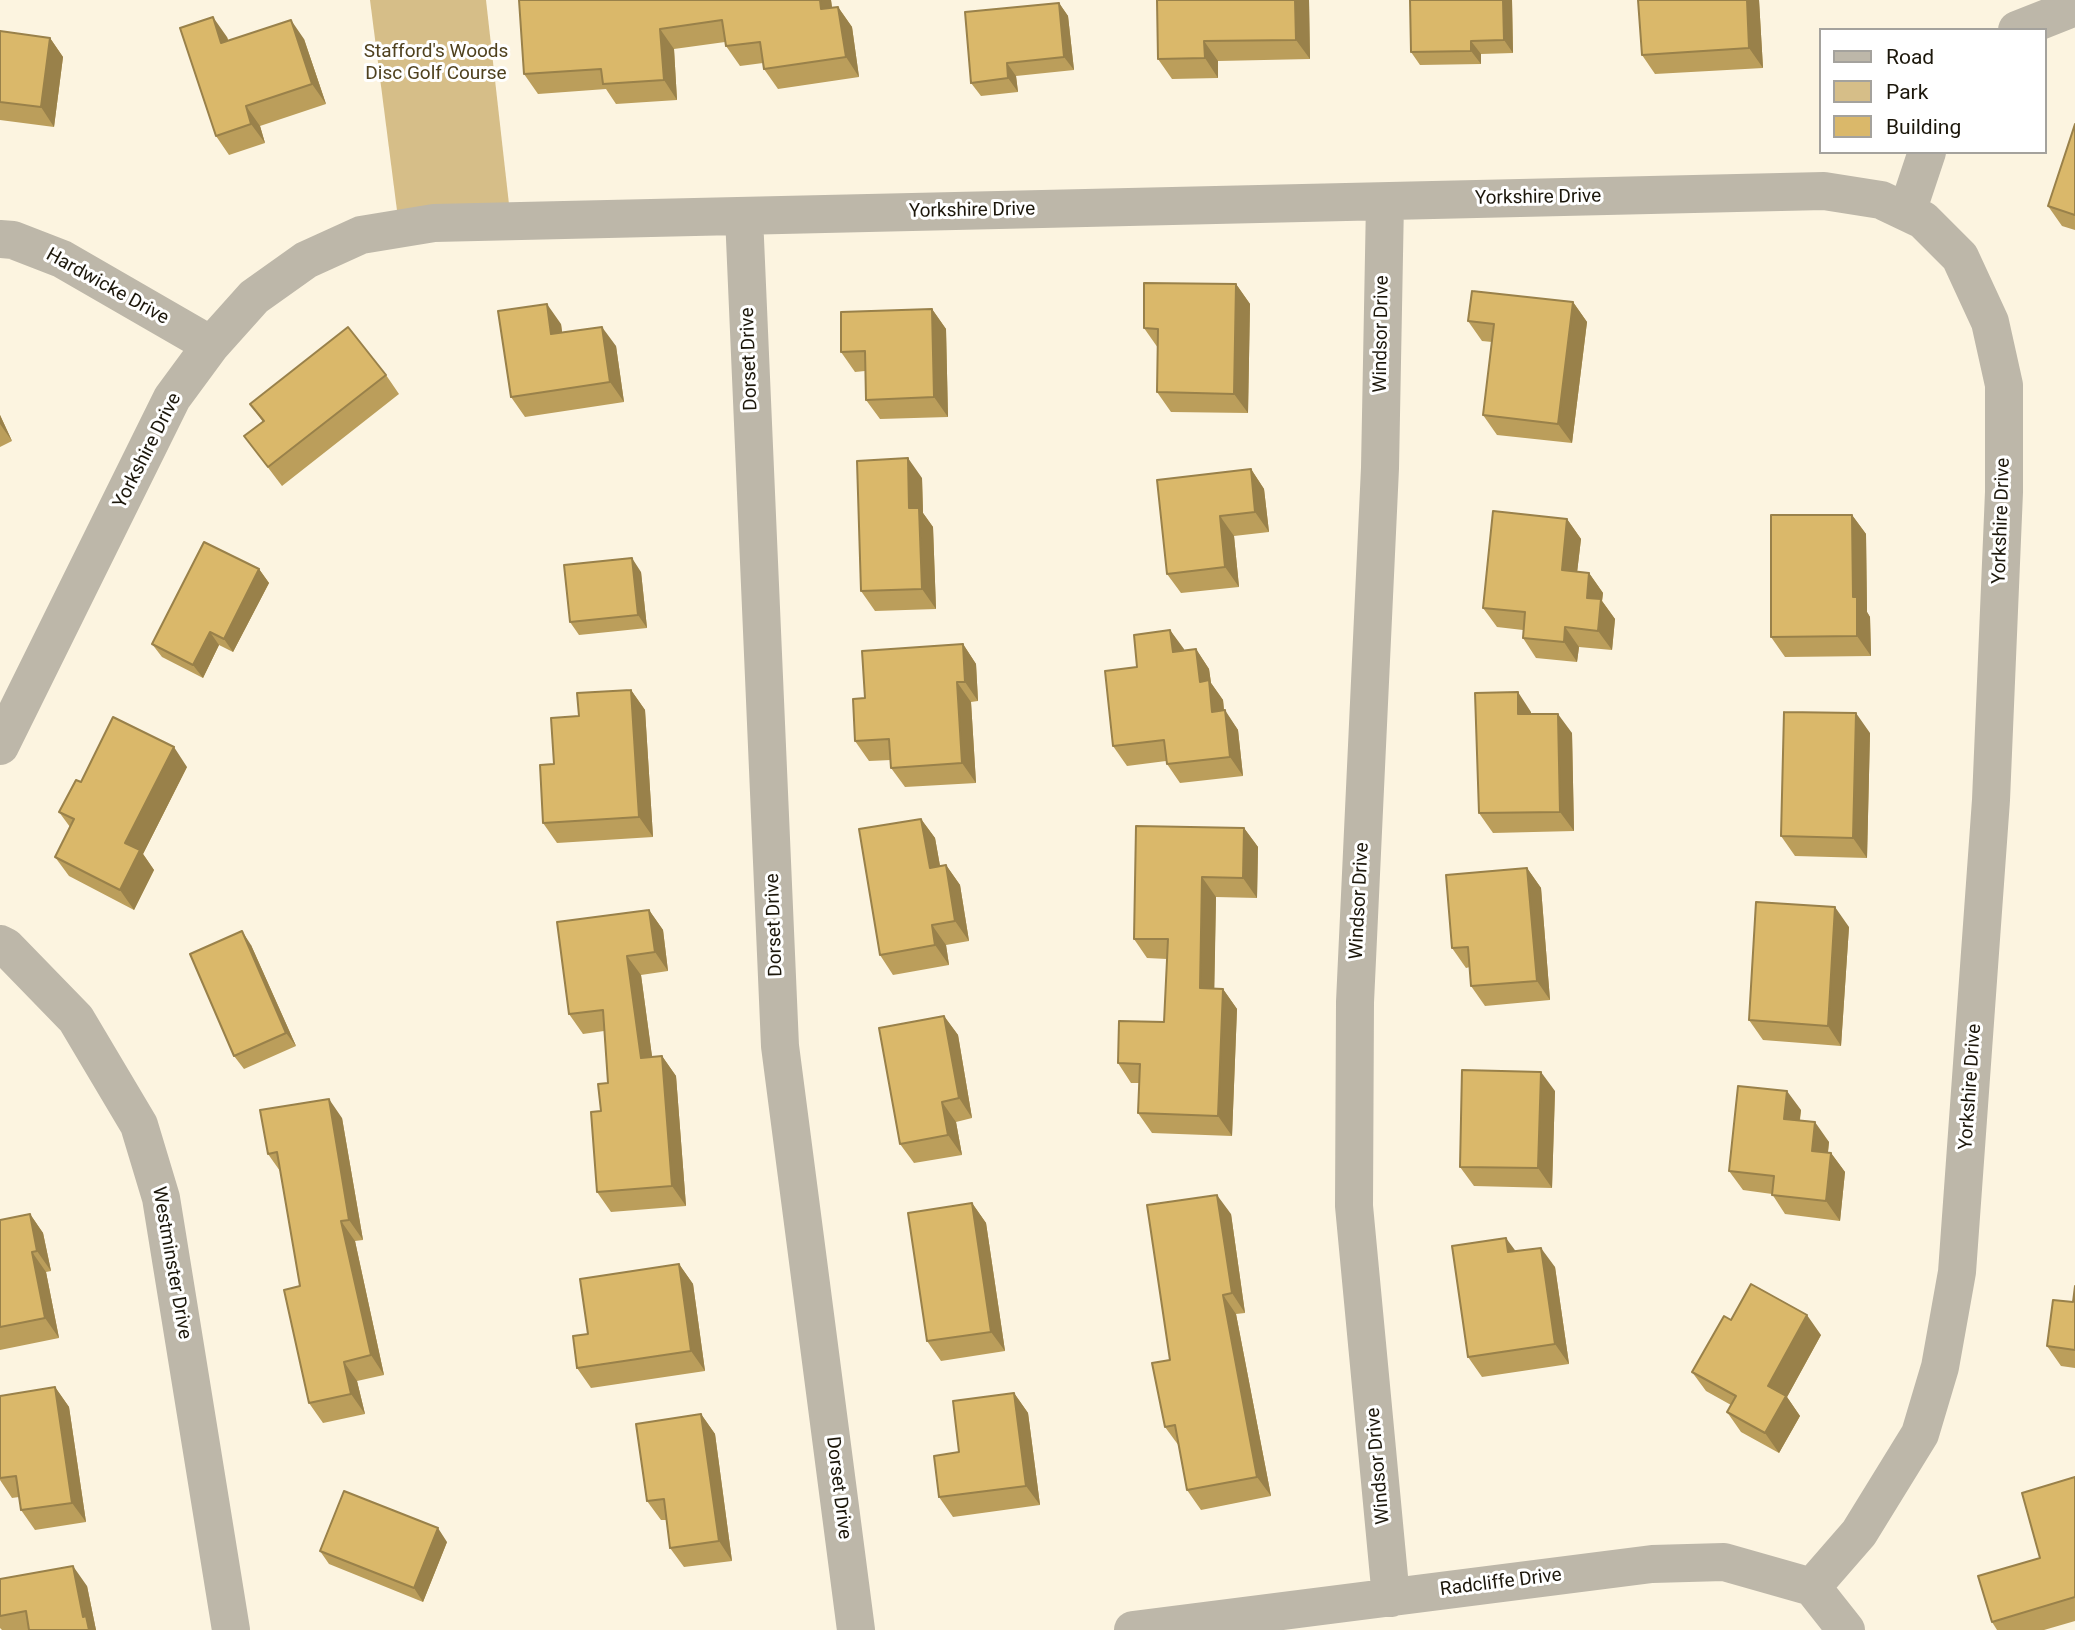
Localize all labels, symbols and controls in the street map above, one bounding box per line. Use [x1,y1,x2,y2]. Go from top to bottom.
legend [1820,28,2047,154]
park label: Stafford's Woods Disc Golf Course [364,41,508,85]
text: Road [1886,45,1934,69]
text: Park [1886,80,1928,104]
text: Building [1886,115,1961,139]
street label: Yorkshire Drive [1475,185,1601,211]
street label: Yorkshire Drive [909,198,1035,224]
street label: Hardwicke Drive [42,244,172,330]
street label: Windsor Drive [1370,275,1394,393]
street label: Dorset Drive [737,307,763,411]
street label: Yorkshire Drive [109,390,187,512]
street label: Yorkshire Drive [1988,457,2016,585]
street label: Windsor Drive [1346,842,1374,960]
street label: Dorset Drive [762,873,788,977]
street label: Yorkshire Drive [1955,1023,1987,1151]
street label: Westminster Drive [146,1185,196,1341]
street label: Windsor Drive [1363,1407,1395,1525]
street label: Dorset Drive [820,1435,856,1541]
street label: Radcliffe Drive [1439,1564,1563,1602]

